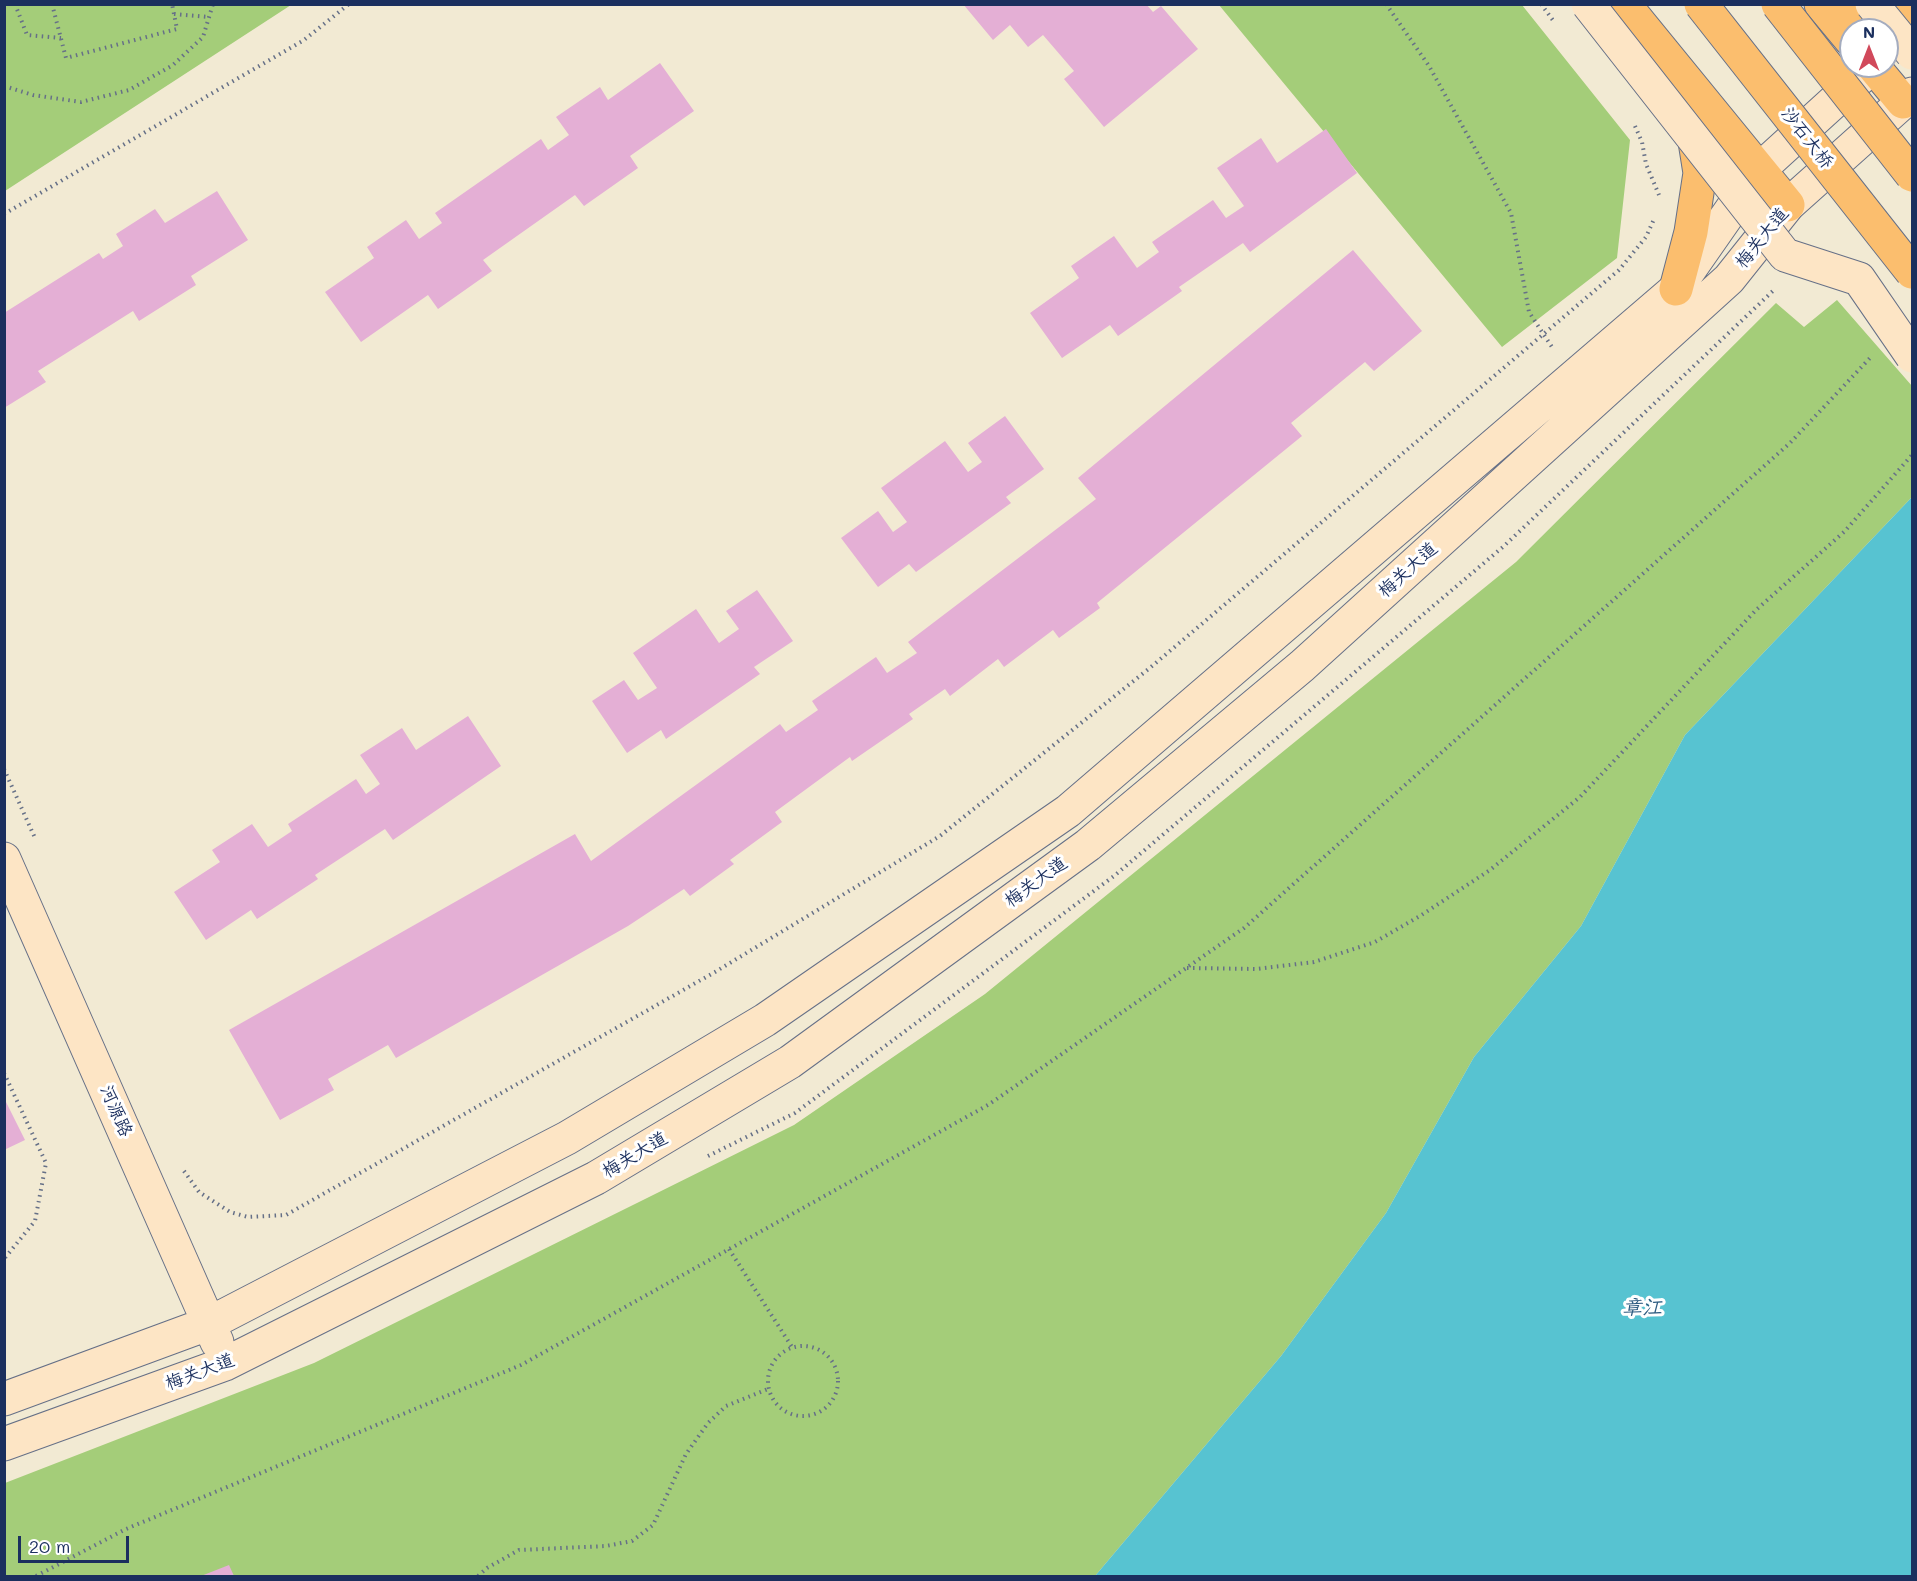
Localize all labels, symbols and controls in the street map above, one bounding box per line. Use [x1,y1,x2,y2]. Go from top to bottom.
north arrow [1839,18,1899,78]
text: N [1863,21,1875,42]
street label: 沙石大桥 [1776,103,1838,173]
street label: 梅关大道 [1731,203,1793,273]
street label: 梅关大道 [1374,538,1442,602]
street label: 梅关大道 [1001,852,1071,912]
street label: 河源路 [95,1082,137,1140]
street label: 梅关大道 [599,1127,671,1183]
water label: 章江 [1622,1296,1662,1320]
street label: 梅关大道 [163,1349,237,1395]
scale bar [21,1524,132,1562]
text: 20 m [29,1534,70,1558]

